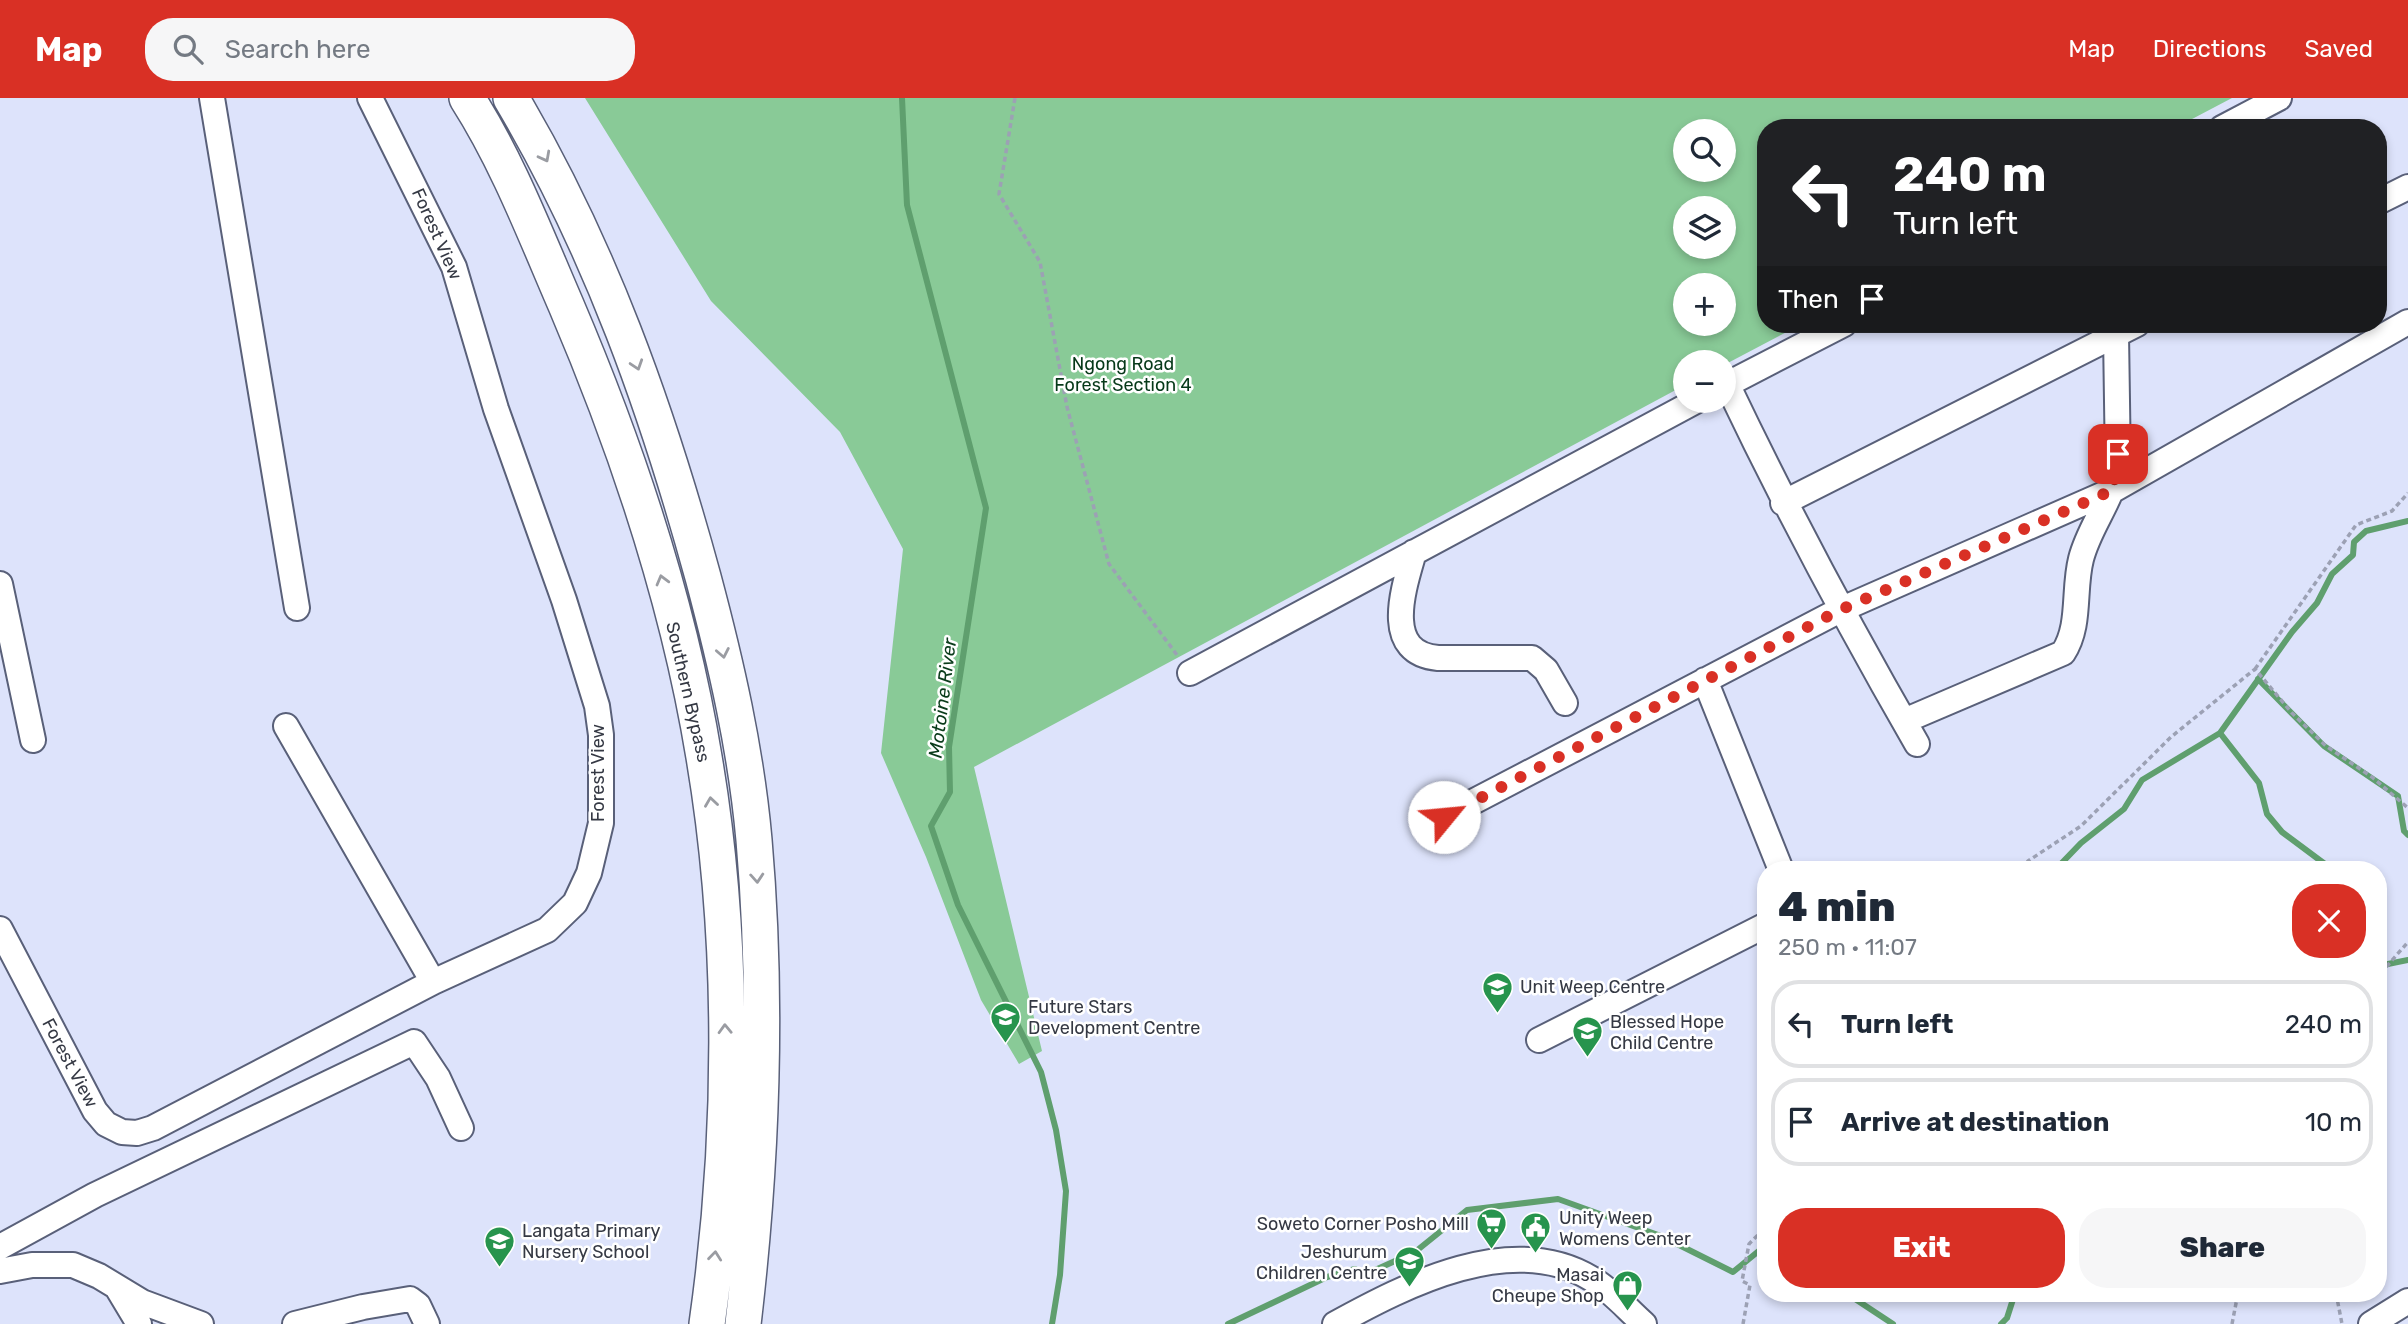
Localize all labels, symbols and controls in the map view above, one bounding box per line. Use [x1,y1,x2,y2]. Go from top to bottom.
search box [145,18,635,81]
text: Map [35,30,103,69]
icon: search [169,30,207,68]
text: Search here [225,34,370,65]
text: Map [2068,35,2115,63]
text: Directions [2153,35,2266,63]
text: Saved [2304,35,2373,63]
map controls [1673,119,1736,413]
button: search [1673,119,1736,182]
text: 240 m [1893,145,2047,203]
icon: left [1778,147,1869,238]
one-way arrow [537,150,550,162]
street label: Forest View [407,185,467,283]
button: layers [1673,196,1736,259]
text: Turn left [1893,204,2018,242]
button: + [1673,273,1736,336]
icon: arrive [1853,280,1891,318]
text: Then [1778,284,1839,315]
button: − [1673,350,1736,413]
park label: Ngong Road Forest Section 4 [1054,353,1192,396]
one-way arrow [629,359,644,371]
pin [2088,424,2148,484]
icon: arrive [2099,435,2137,473]
one-way arrow [655,575,670,587]
street label: Southern Bypass [661,620,715,764]
water label: Motoine River [924,636,961,759]
one-way arrow [715,647,730,659]
street label: Forest View [587,724,609,822]
position arrow [1407,780,1481,854]
one-way arrow [704,796,719,808]
one-way arrow [749,873,764,884]
text: 4 min [1778,882,1896,932]
button: close [2292,884,2366,958]
text: 250 m · 11:07 [1778,933,1917,961]
school or university icon: Unit Weep Centre [1480,970,1514,1014]
place label: Unit Weep Centre [1520,976,1665,998]
place label: Future Stars Development Centre [1028,996,1200,1039]
school or university icon: Future Stars Development Centre [988,1000,1022,1044]
icon: left [1782,1005,1820,1043]
text: Turn left [1841,1009,1953,1040]
text: 240 m [2285,1009,2362,1040]
place label: Blessed Hope Child Centre [1610,1011,1724,1054]
street label: Forest View [37,1015,103,1111]
school or university icon: Blessed Hope Child Centre [1570,1015,1604,1059]
one-way arrow [717,1023,733,1034]
icon: arrive [1782,1103,1820,1141]
text: Arrive at destination [1841,1107,2109,1138]
text: 10 m [2305,1107,2362,1138]
supermarket icon: Soweto Corner Posho Mill [1475,1207,1509,1251]
place label: Unity Weep Womens Center [1559,1207,1691,1250]
button: Exit [1778,1208,2065,1288]
button: Share [2079,1208,2366,1288]
public building icon: Unity Weep Womens Center [1519,1211,1553,1255]
place label: Soweto Corner Posho Mill [1257,1213,1469,1235]
place label: Langata Primary Nursery School [522,1220,660,1263]
school or university icon: Langata Primary Nursery School [482,1224,516,1268]
place label: Jeshurum Children Centre [1256,1241,1387,1284]
school or university icon: Jeshurum Children Centre [1393,1245,1427,1289]
one-way arrow [707,1250,722,1261]
place label: Masai Cheupe Shop [1492,1264,1604,1307]
shop icon: Masai Cheupe Shop [1610,1268,1644,1312]

